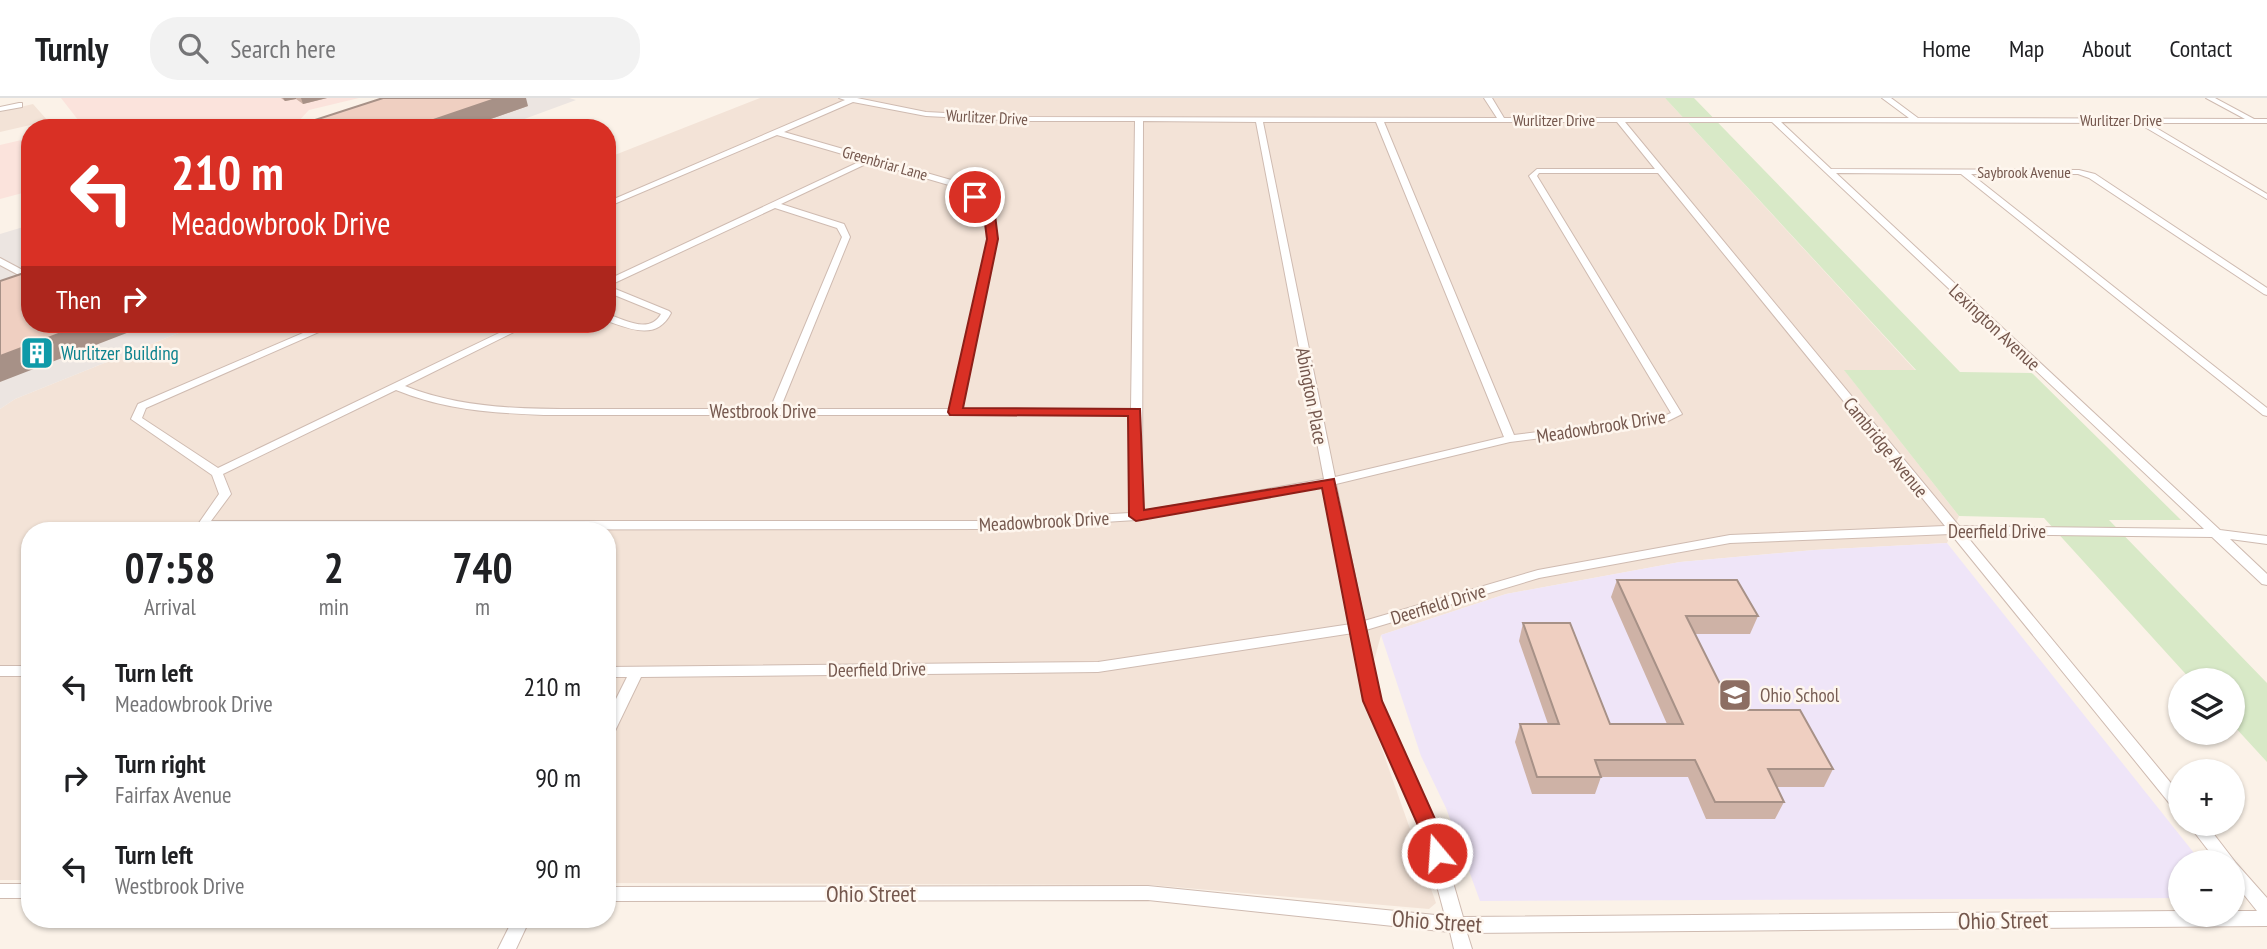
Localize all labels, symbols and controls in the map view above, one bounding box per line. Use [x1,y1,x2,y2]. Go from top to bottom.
search box [150,17,640,80]
text: Turnly [35,27,108,70]
icon: search [174,29,212,67]
text: Search here [230,32,336,65]
text: Home [1922,33,1971,64]
text: Map [2009,33,2044,64]
text: About [2082,33,2131,64]
text: Contact [2169,33,2232,64]
street label: Wurlitzer Drive [945,105,1029,129]
street label: Wurlitzer Drive [1513,110,1595,130]
street label: Wurlitzer Drive [2080,110,2162,130]
text: 210 m [171,140,284,204]
street label: Greenbriar Lane [840,141,930,185]
icon: left [56,147,147,238]
street label: Saybrook Avenue [1977,162,2071,182]
pin [945,167,1005,227]
icon: arrive [956,178,994,216]
text: Meadowbrook Drive [171,202,391,244]
street label: Lexington Avenue [1944,279,2046,376]
icon: right [115,280,153,318]
text: Then [56,283,101,316]
building icon: Wurlitzer Building [18,334,56,372]
place label: Wurlitzer Building [61,341,179,365]
street label: Abington Place [1291,345,1333,447]
street label: Cambridge Avenue [1838,392,1934,502]
street label: Westbrook Drive [710,399,817,423]
street label: Meadowbrook Drive [1535,404,1667,448]
street label: Meadowbrook Drive [978,506,1110,536]
street label: Deerfield Drive [1948,519,2046,543]
text: 07:58 [124,540,215,595]
text: 2 [324,540,344,595]
text: 740 [452,540,513,595]
street label: Deerfield Drive [1388,578,1489,630]
text: Arrival [144,592,196,621]
text: min [319,592,349,621]
text: m [475,592,490,621]
text: Turn left [115,656,193,689]
street label: Deerfield Drive [828,656,926,682]
icon: left [56,668,94,706]
map controls [2168,668,2245,927]
button: layers [2168,668,2245,745]
text: 210 m [523,670,581,703]
school or university icon: Ohio School [1716,676,1754,714]
place label: Ohio School [1760,683,1840,707]
text: Meadowbrook Drive [115,689,273,718]
text: Turn right [115,747,206,780]
icon: right [56,759,94,797]
button: + [2168,759,2245,836]
text: 90 m [535,761,581,794]
text: Fairfax Avenue [115,780,231,809]
position arrow [1400,816,1474,890]
text: Turn left [115,838,193,871]
icon: left [56,850,94,888]
button: − [2168,850,2245,927]
text: 90 m [535,852,581,885]
text: Westbrook Drive [115,871,244,900]
street label: Ohio Street [826,879,917,908]
street label: Ohio Street [1391,903,1484,939]
street label: Ohio Street [1958,905,2049,935]

